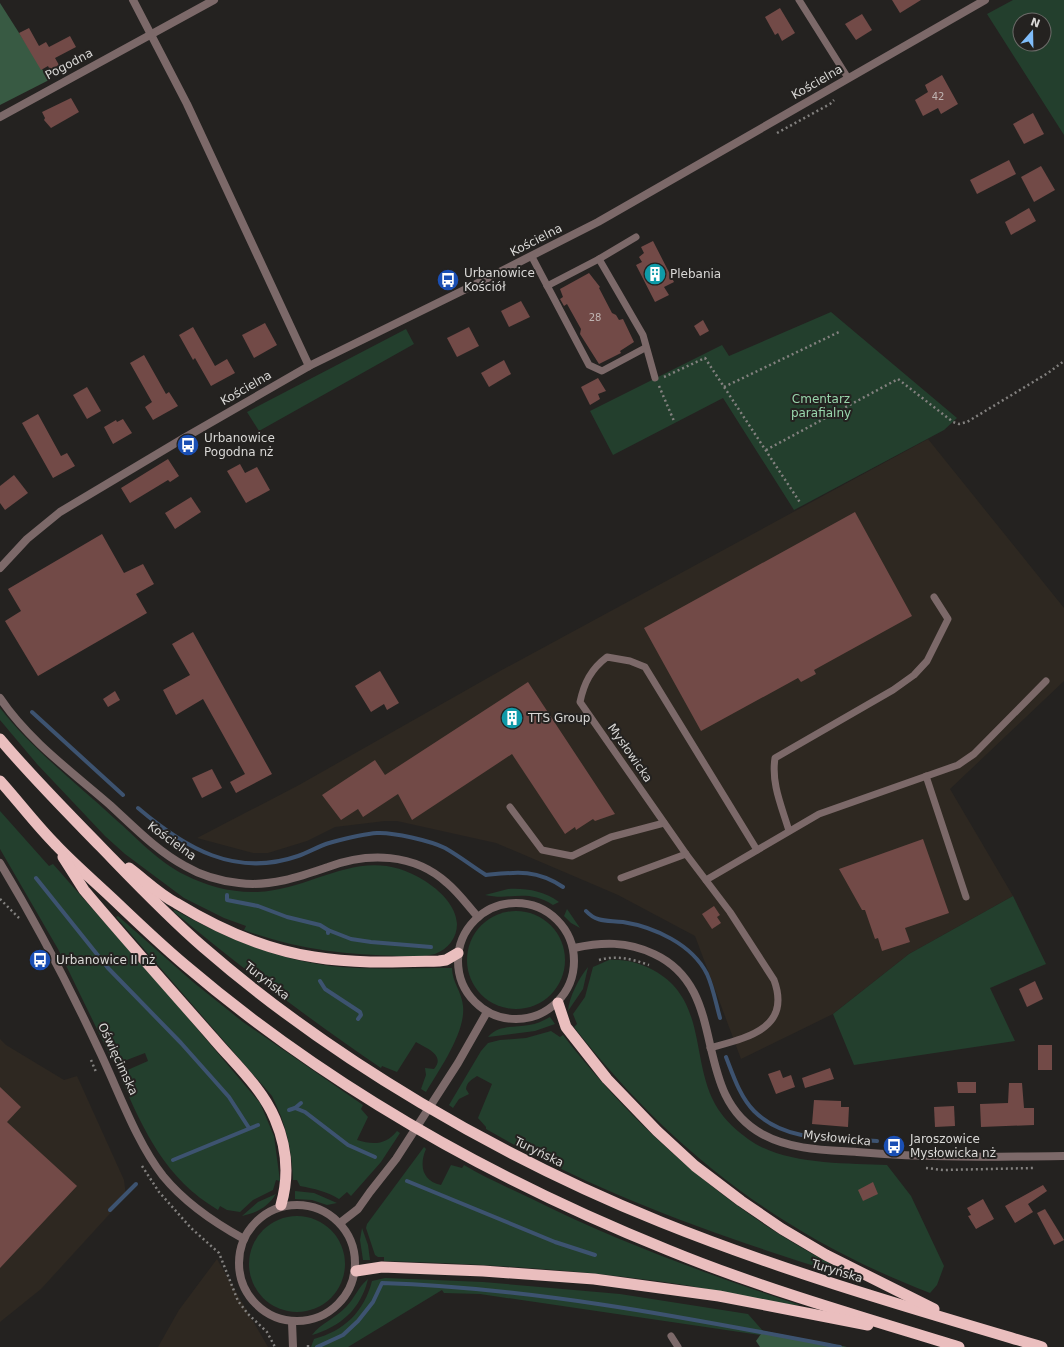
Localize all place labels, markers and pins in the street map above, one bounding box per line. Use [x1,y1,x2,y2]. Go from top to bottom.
building icon: Plebania [642,261,668,287]
place label: Urbanowice Kościół [464,266,535,294]
bus stop icon: Urbanowice Kościół [435,267,461,293]
place label: Plebania [670,267,721,281]
place label: Urbanowice Pogodna nż [204,431,275,459]
bus stop icon: Urbanowice Pogodna nż [175,432,201,458]
building icon: TTS Group [499,705,525,731]
place label: TTS Group [527,711,590,725]
bus stop icon: Urbanowice II nż [27,947,53,973]
place label: Urbanowice II nż [56,953,155,967]
place label: Jaroszowice Mysłowicka nż [909,1132,996,1160]
bus stop icon: Jaroszowice Mysłowicka nż [881,1133,907,1159]

